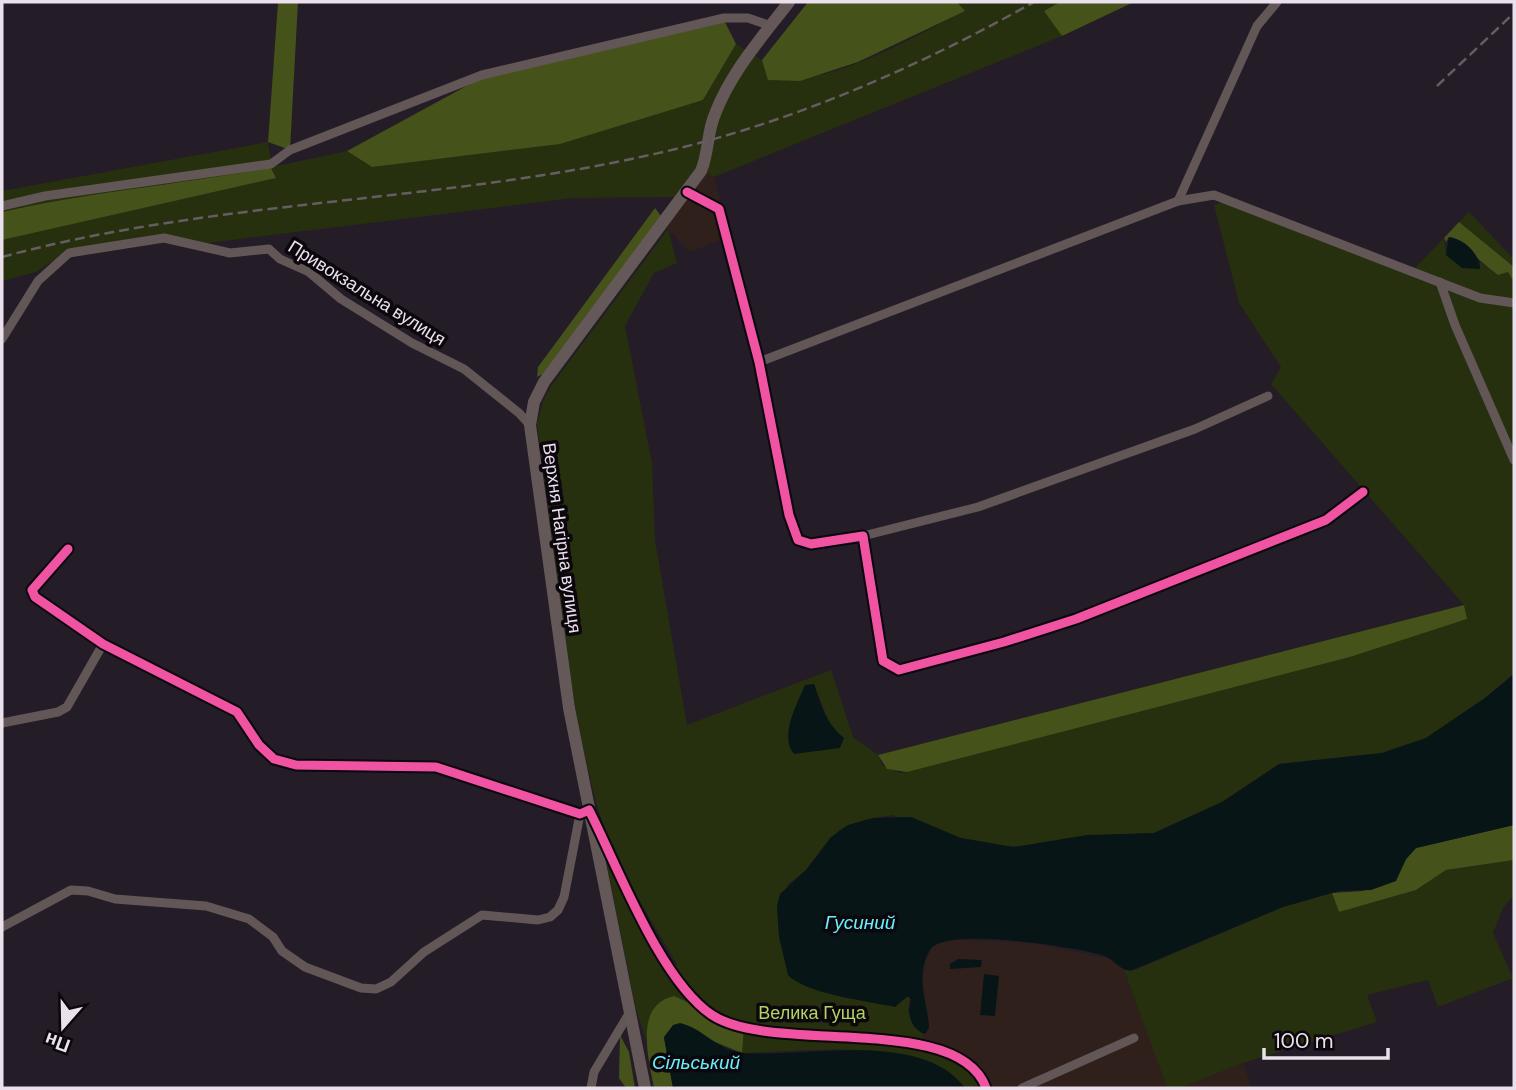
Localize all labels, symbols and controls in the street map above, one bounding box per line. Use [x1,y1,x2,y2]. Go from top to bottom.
street label: Привокзальна вулиця [284,235,450,351]
street label: Верхня Нагірна вулиця [537,441,587,635]
water label: Гусиний [825,910,896,935]
north arrow [28,992,98,1062]
park label: Велика Гуща [758,1001,867,1025]
scale bar [1264,1016,1388,1060]
text: Пн [41,1026,73,1059]
text: 100 m [1274,1027,1334,1055]
water label: Сільський [652,1050,741,1075]

